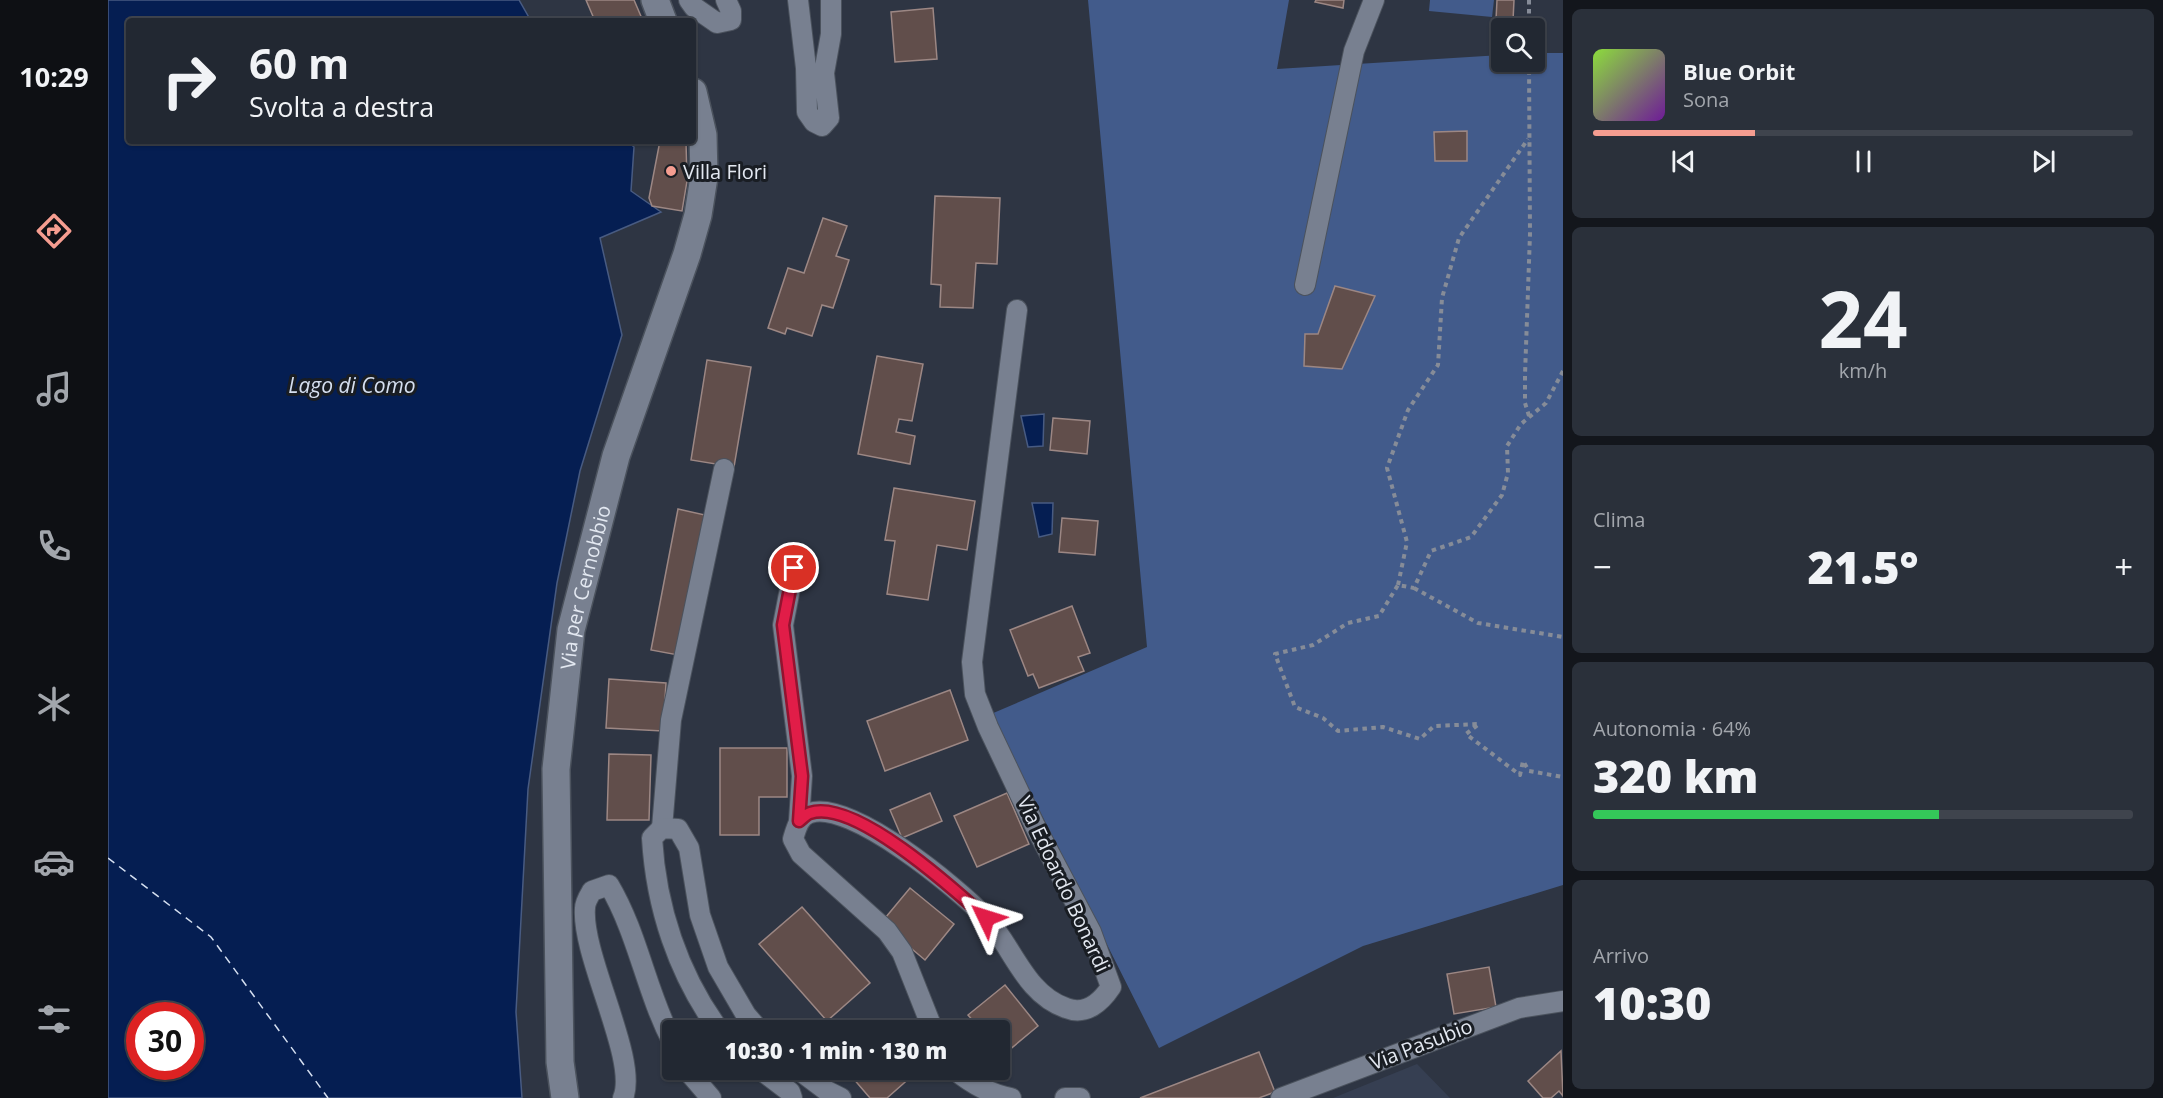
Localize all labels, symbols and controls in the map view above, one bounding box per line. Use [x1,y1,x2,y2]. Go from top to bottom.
map controls [1491,18,1545,72]
button: search [1491,18,1545,72]
text: 60 m [249,34,349,91]
icon: right [150,42,228,120]
text: Blue Orbit [1683,56,1795,86]
text: 10:29 [19,58,89,95]
text: Sona [1683,86,1729,113]
text: Svolta a destra [249,88,434,125]
icon: previous [1667,145,1700,178]
icon: pause [1847,145,1880,178]
icon: next [2027,145,2060,178]
place label: Villa Flori [683,158,767,185]
marker: Villa Flori [664,164,678,178]
icon: directions [33,210,75,252]
text: 24 [1818,265,1908,371]
text: km/h [1839,357,1887,384]
icon: music [33,368,75,410]
water label: Lago di Como [288,371,416,399]
street label: Via per Cernobbio [553,502,616,670]
text: Clima [1593,506,1645,533]
icon: phone [33,525,75,567]
text: 21.5° [1807,536,1919,597]
pin [768,542,819,593]
text: − [1593,544,1612,589]
text: + [2114,544,2133,589]
icon: arrive [777,551,810,584]
icon: climate [33,683,75,725]
text: Autonomia · 64% [1593,715,1751,742]
text: 320 km [1593,745,1758,806]
street label: Via Edoardo Bonardi [1011,792,1117,976]
icon: car [33,841,75,883]
position arrow [954,886,1018,950]
text: Arrivo [1593,942,1649,969]
text: 10:30 [1593,972,1711,1033]
icon: filters [33,998,75,1040]
speed limit sign: 30 [126,1002,204,1080]
street label: Via Pasubio [1366,1012,1476,1076]
text: 10:30 · 1 min · 130 m [725,1035,947,1065]

